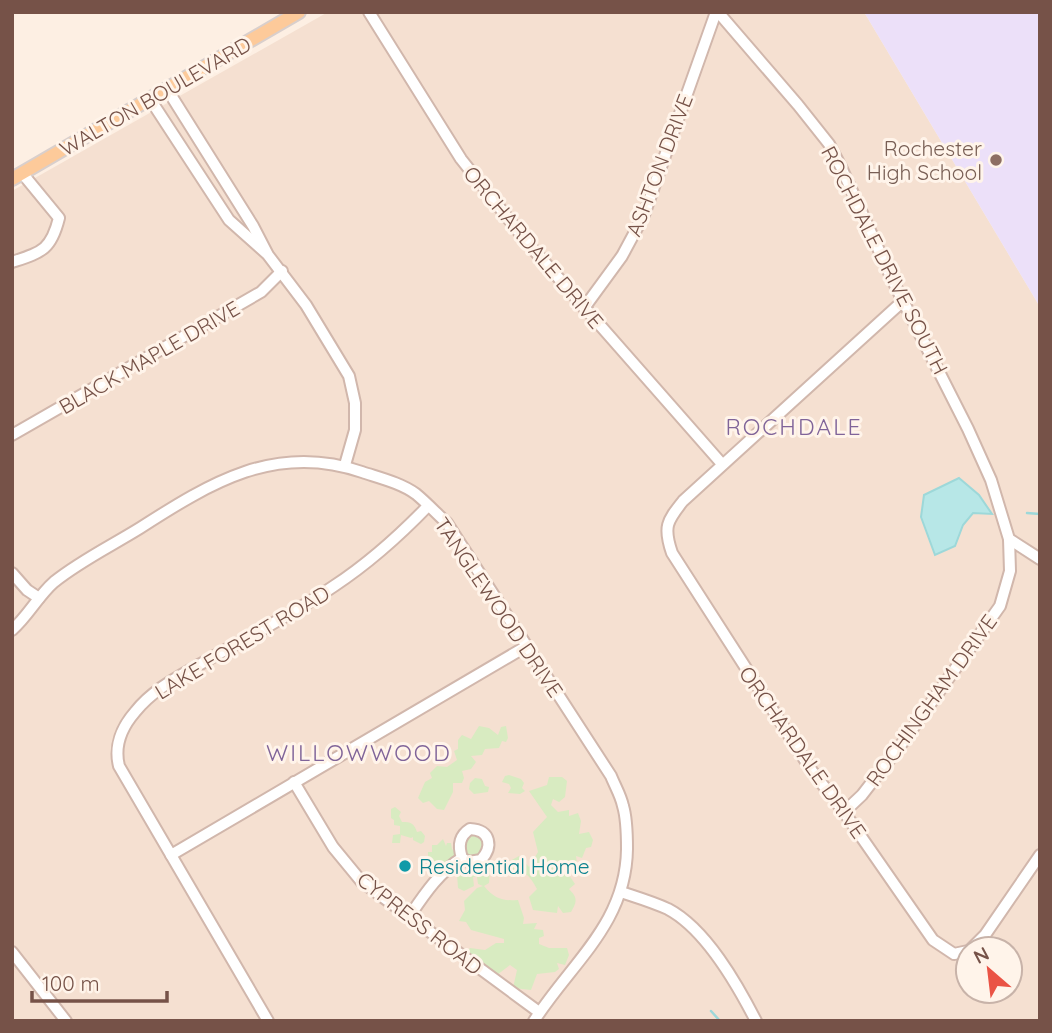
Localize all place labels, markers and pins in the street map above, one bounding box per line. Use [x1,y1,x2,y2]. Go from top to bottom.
place label: Rochester High School [867,135,982,185]
marker: Rochester High School [988,152,1004,168]
place label: Residential Home [419,853,590,879]
marker: Residential Home [397,858,413,874]

